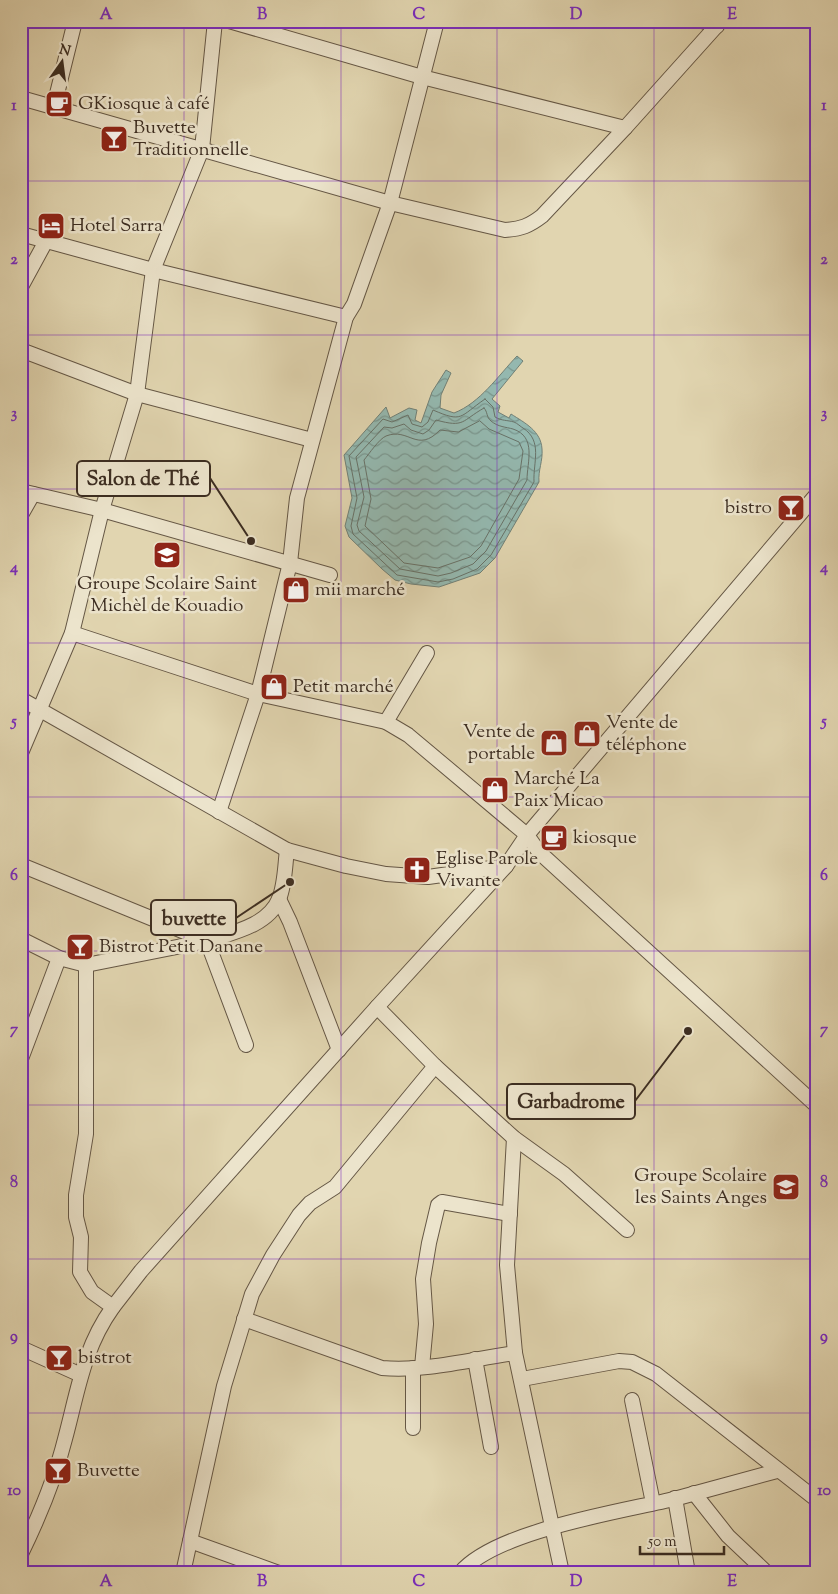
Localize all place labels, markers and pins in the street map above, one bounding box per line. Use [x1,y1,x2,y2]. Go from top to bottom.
cafe icon: GKiosque à café [44,89,74,119]
place label: GKiosque à café [78,91,210,118]
place label: Buvette Traditionnelle [133,115,249,164]
bar icon: Buvette Traditionnelle [99,124,129,154]
hotel icon: Hotel Sarra [36,211,66,241]
place label: Hotel Sarra [70,213,163,240]
callout: Salon de Thé [77,461,210,496]
bar icon: bistro [776,493,806,523]
place label: bistro [725,495,772,522]
school or university icon: Groupe Scolaire Saint Michèl de Kouadio [152,540,182,570]
place label: Groupe Scolaire Saint Michèl de Kouadio [77,571,258,620]
shop icon: mii marché [281,575,311,605]
place label: mii marché [315,577,405,604]
shop icon: Petit marché [259,672,289,702]
place label: Petit marché [293,674,394,701]
place label: Vente de téléphone [606,710,687,759]
place label: Vente de portable [463,719,535,768]
shop icon: Vente de téléphone [572,719,602,749]
shop icon: Vente de portable [539,728,569,758]
place label: Marché La Paix Micao [514,766,603,815]
shop icon: Marché La Paix Micao [480,775,510,805]
cafe icon: kiosque [539,823,569,853]
place label: kiosque [573,825,637,852]
place label: Eglise Parole Vivante [436,846,538,895]
church icon: Eglise Parole Vivante [402,855,432,885]
callout: buvette [151,900,236,935]
bar icon: Bistrot Petit Danane [65,932,95,962]
place label: Bistrot Petit Danane [99,934,263,961]
callout: Garbadrome [507,1084,635,1119]
place label: Groupe Scolaire les Saints Anges [634,1163,767,1212]
school or university icon: Groupe Scolaire les Saints Anges [771,1172,801,1202]
bar icon: bistrot [44,1343,74,1373]
place label: bistrot [78,1345,132,1372]
bar icon: Buvette [43,1456,73,1486]
place label: Buvette [77,1458,140,1485]

